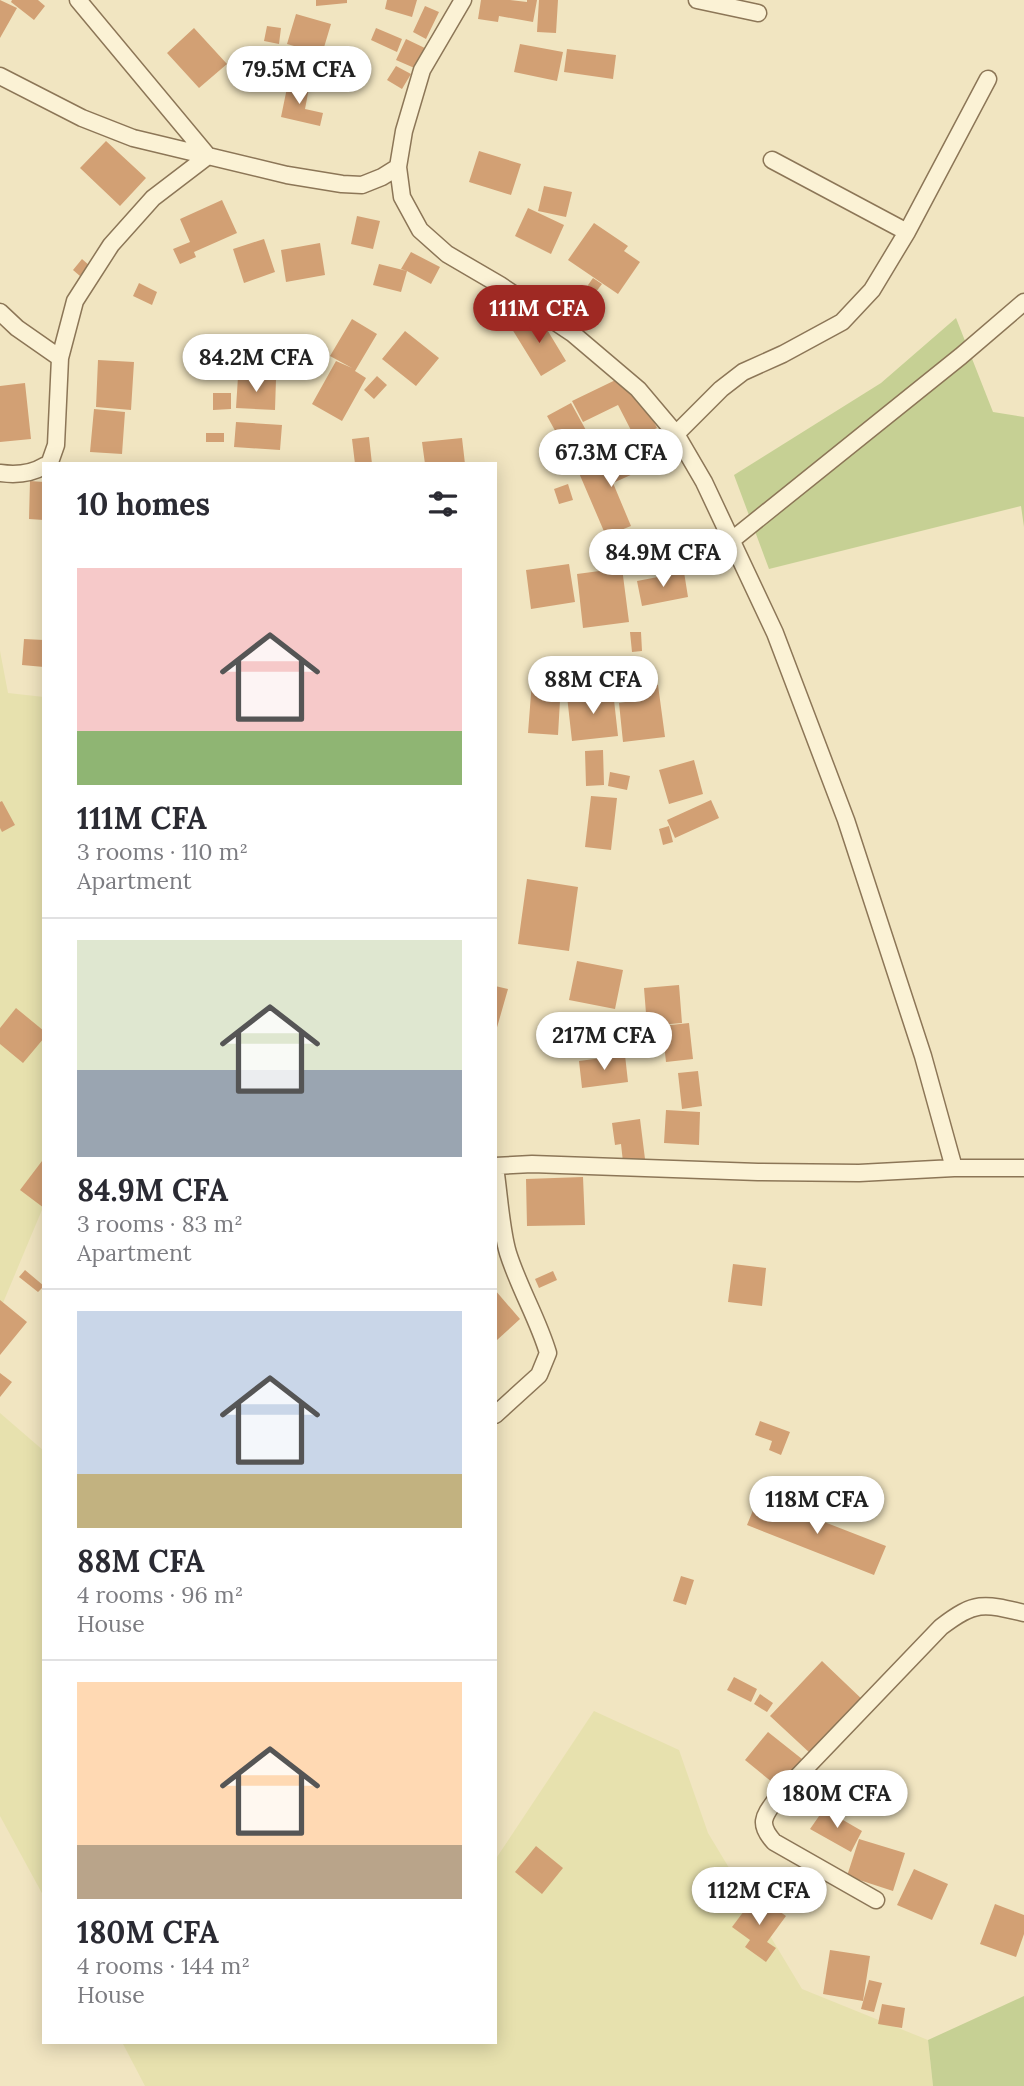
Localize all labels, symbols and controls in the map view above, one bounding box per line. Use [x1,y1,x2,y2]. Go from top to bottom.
pin: 79.5M CFA [219,46,379,106]
text: 79.5M CFA [243,54,356,83]
pin: 111M CFA [467,286,611,345]
text: 111M CFA [489,293,589,322]
pin: 84.2M CFA [176,334,336,394]
text: 84.2M CFA [199,342,313,371]
pin: 67.3M CFA [531,430,691,489]
text: 67.3M CFA [555,437,667,466]
text: 10 homes [77,485,210,523]
icon: filters [424,485,462,523]
pin: 84.9M CFA [583,530,743,589]
text: 84.9M CFA [605,537,721,566]
icon: home [207,614,333,740]
pin: 88M CFA [528,656,658,716]
text: 88M CFA [544,664,642,693]
text: 111M CFA [77,799,207,837]
text: 3 rooms · 110 m² [77,837,248,866]
text: Apartment [77,866,192,895]
icon: home [207,986,333,1112]
pin: 217M CFA [532,1012,676,1072]
text: 217M CFA [552,1020,656,1049]
text: 84.9M CFA [77,1171,228,1209]
text: 3 rooms · 83 m² [77,1209,243,1238]
text: Apartment [77,1238,192,1267]
icon: home [207,1357,333,1483]
pin: 118M CFA [745,1476,889,1536]
text: 118M CFA [765,1484,869,1513]
text: 88M CFA [77,1542,205,1580]
text: 4 rooms · 96 m² [77,1580,243,1609]
text: House [77,1609,145,1638]
icon: home [207,1728,333,1854]
pin: 180M CFA [765,1770,909,1830]
text: 180M CFA [783,1778,891,1807]
pin: 112M CFA [687,1868,831,1927]
text: 112M CFA [708,1875,810,1904]
text: 180M CFA [77,1913,219,1951]
text: 4 rooms · 144 m² [77,1951,250,1980]
text: House [77,1980,145,2009]

